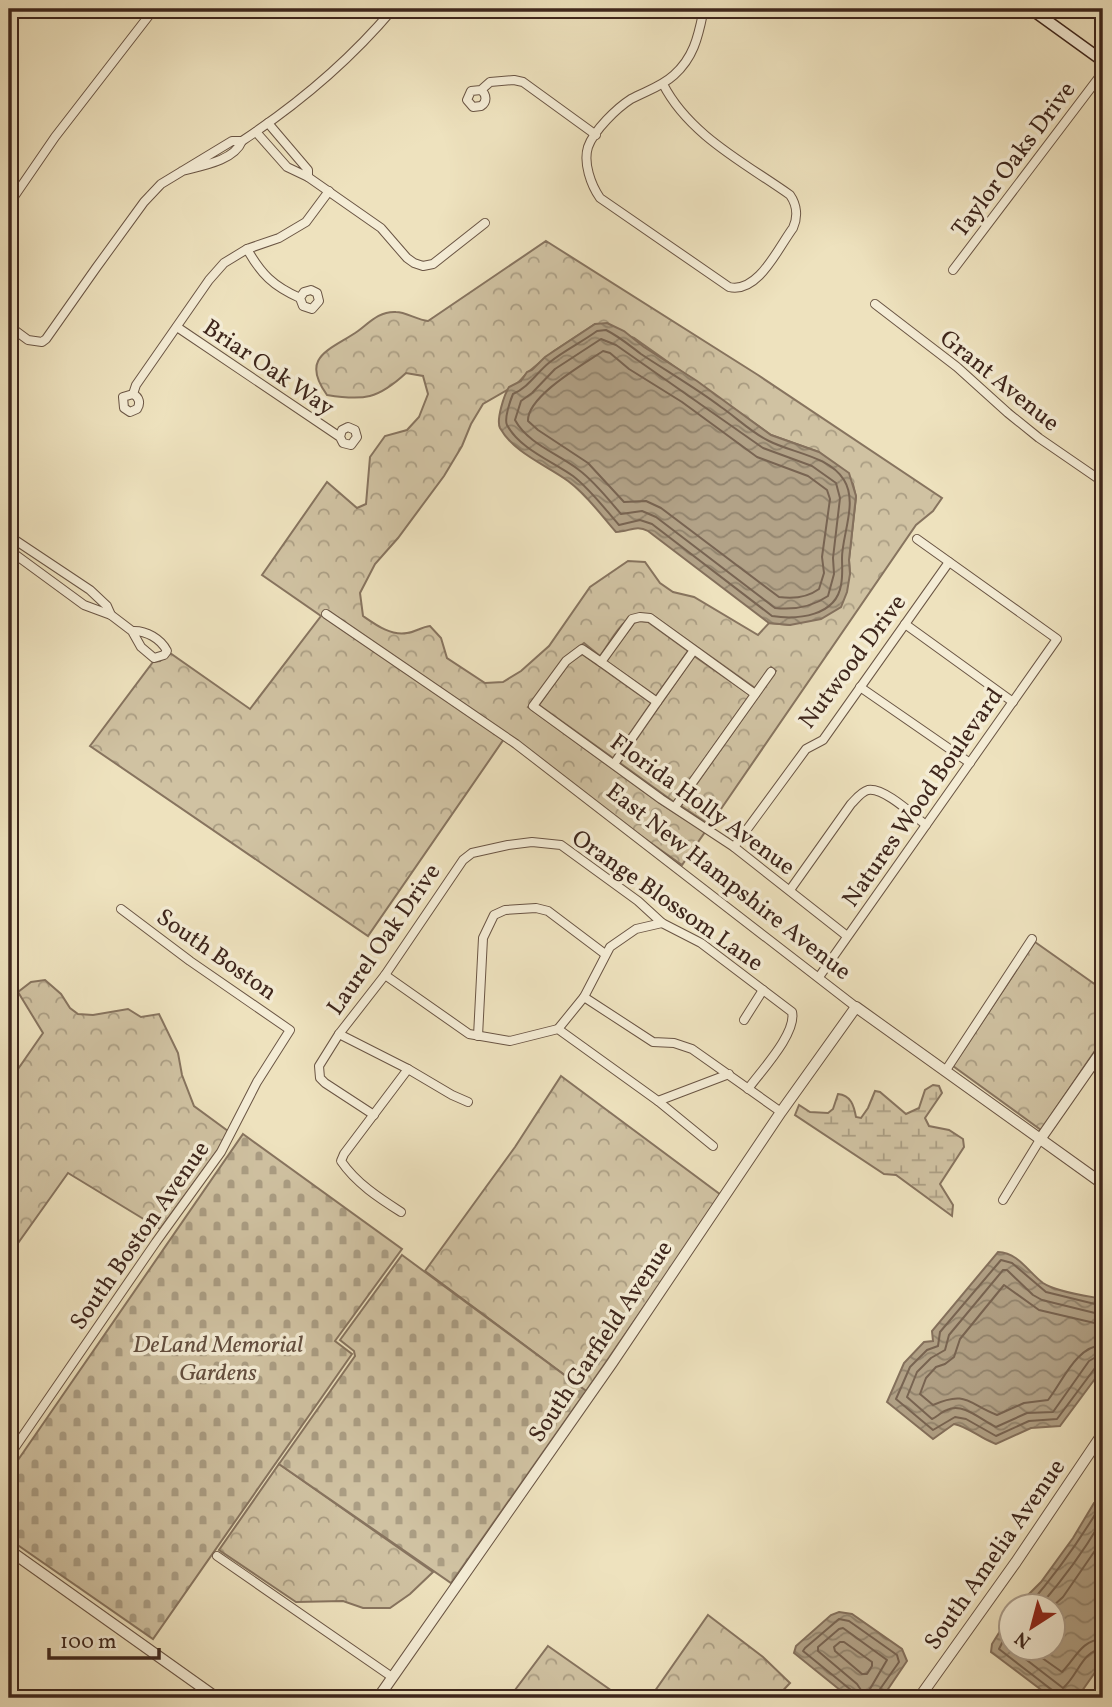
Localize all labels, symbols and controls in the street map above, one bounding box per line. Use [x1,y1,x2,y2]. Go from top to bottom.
street label: Taylor Oaks Drive [944,75,1085,245]
street label: Briar Oak Way [195,312,341,425]
street label: Grant Avenue [931,323,1066,441]
street label: Nutwood Drive [792,588,915,737]
street label: Natures Wood Boulevard [835,682,1012,915]
street label: Florida Holly Avenue [602,727,801,884]
street label: East New Hampshire Avenue [598,776,858,989]
street label: Orange Blossom Lane [564,822,770,981]
street label: Laurel Oak Drive [320,857,450,1023]
street label: South Boston [149,901,283,1010]
street label: South Boston Avenue [63,1135,219,1338]
street label: South Garfield Avenue [521,1234,682,1450]
park label: DeLand Memorial Gardens [133,1329,303,1391]
street label: South Amelia Avenue [917,1453,1074,1658]
north arrow [996,1592,1066,1662]
scale bar [49,1616,159,1660]
text: N [1010,1624,1036,1654]
text: 100 m [60,1628,117,1657]

